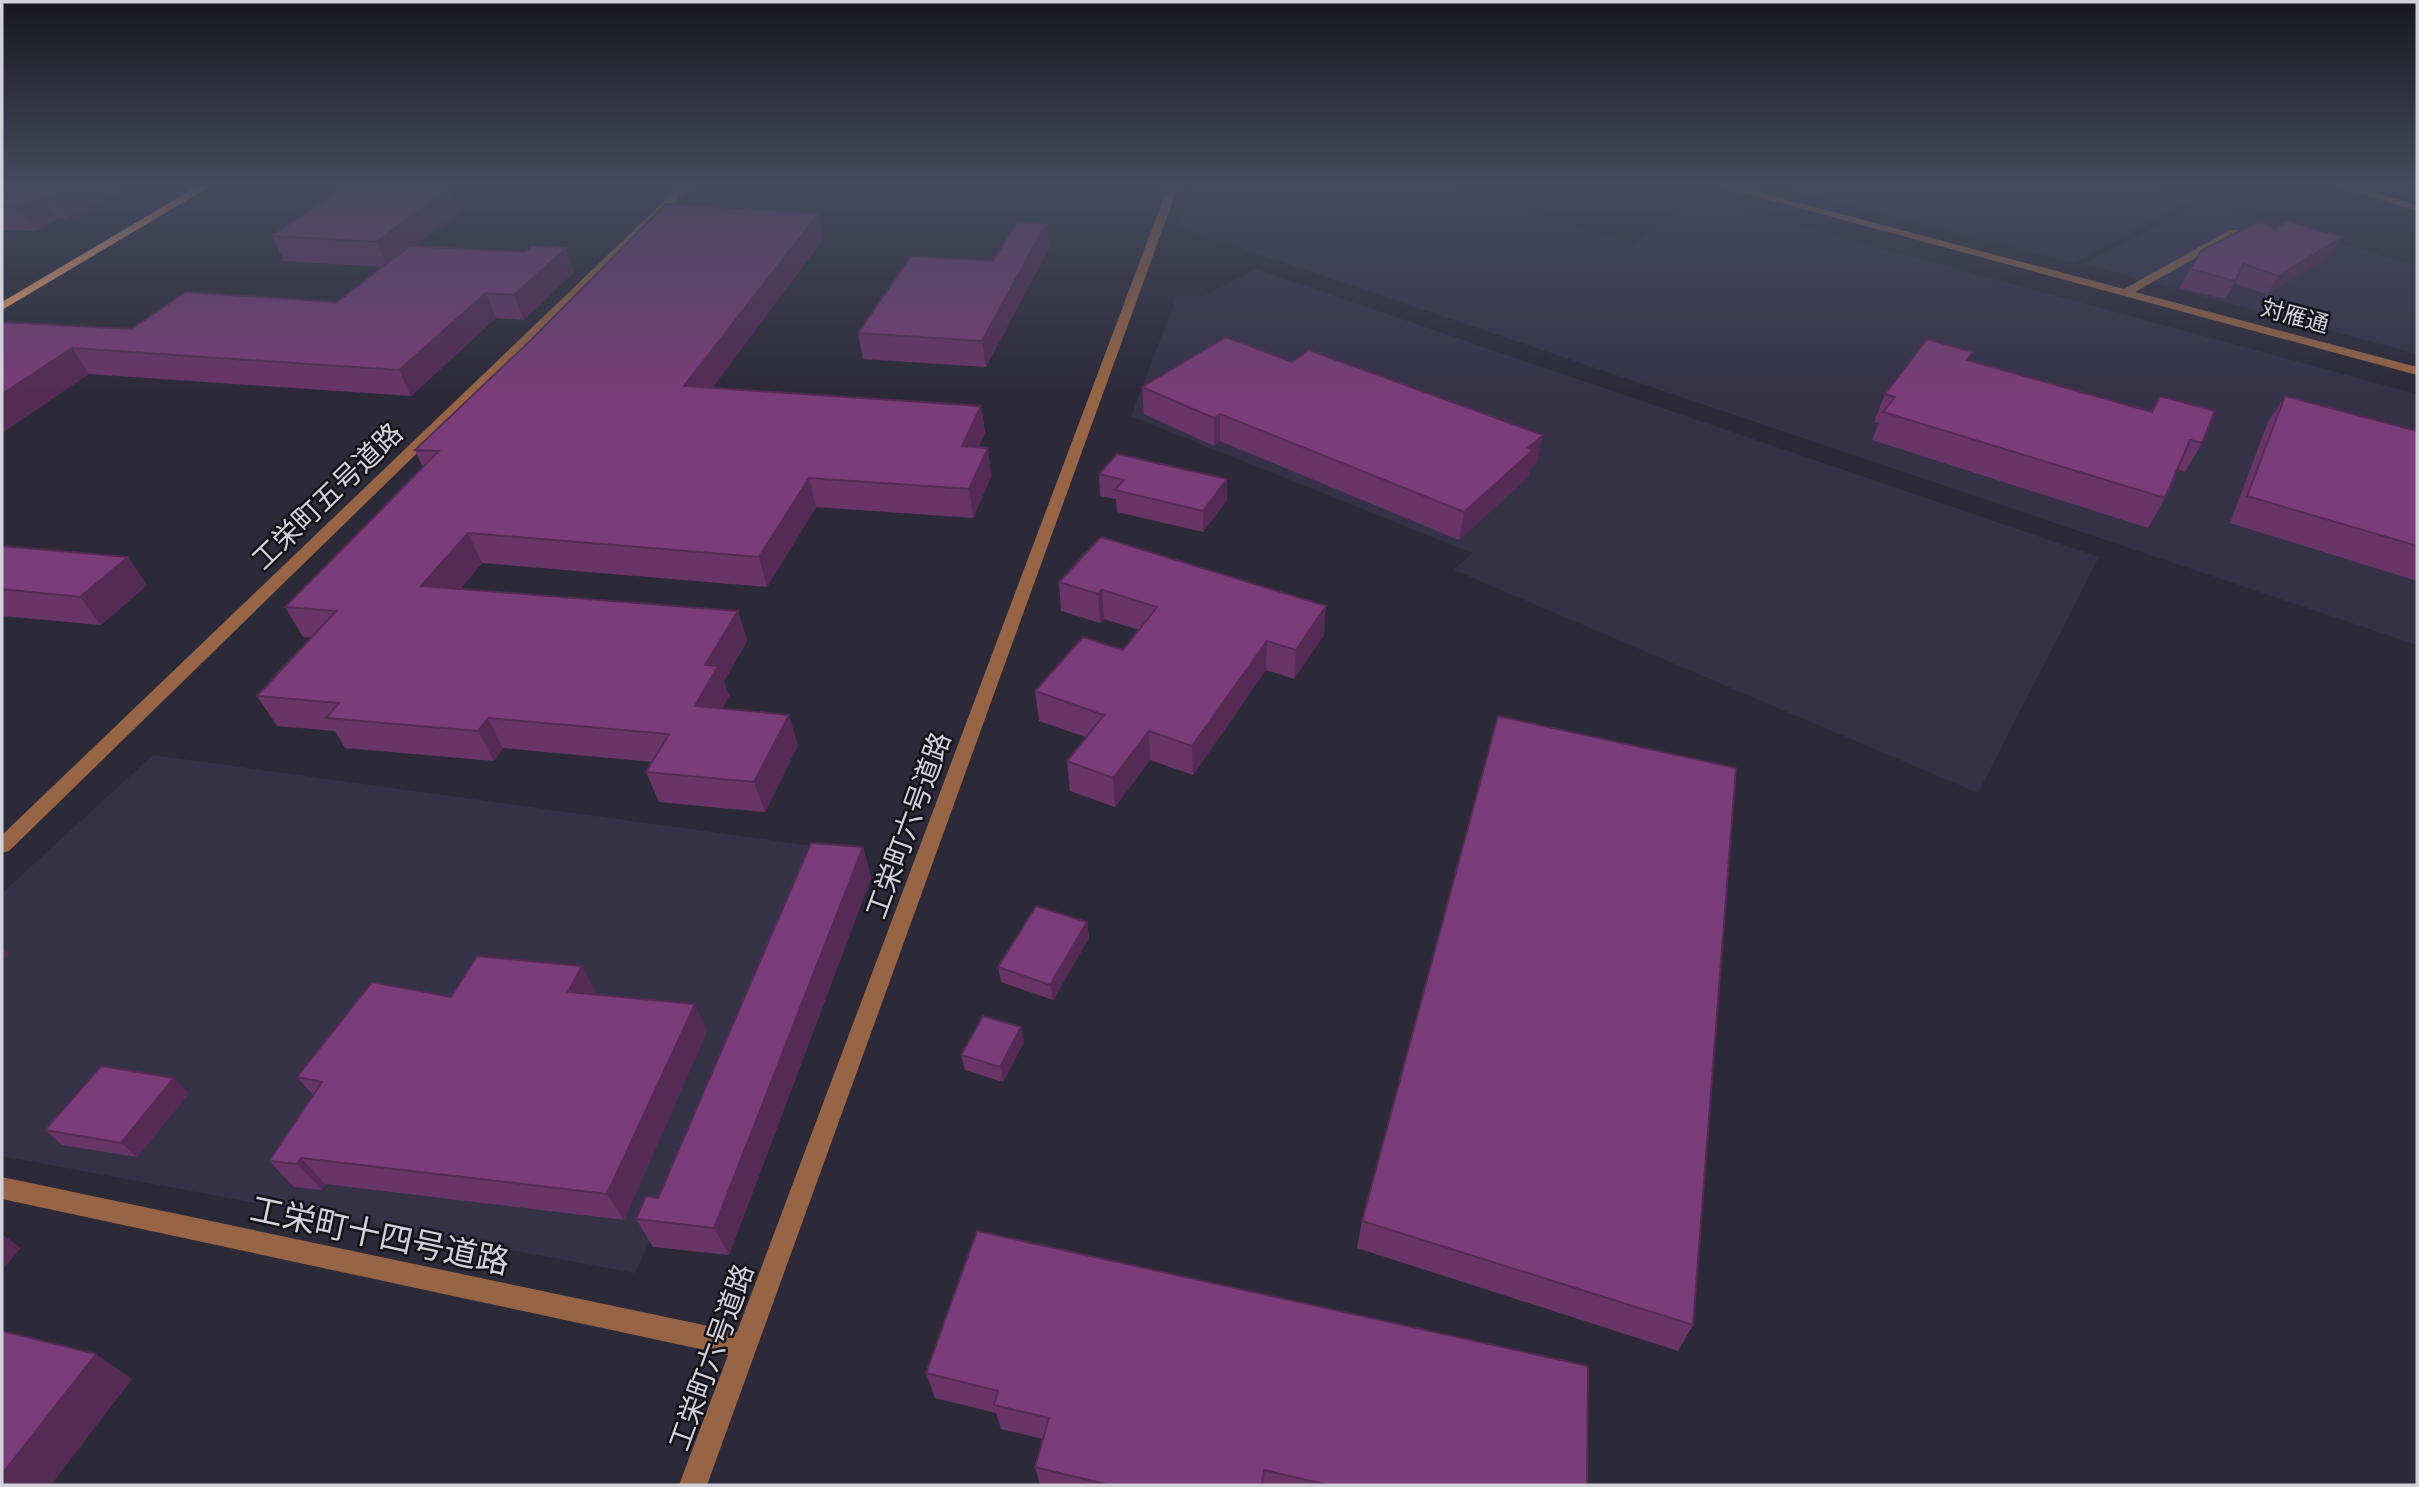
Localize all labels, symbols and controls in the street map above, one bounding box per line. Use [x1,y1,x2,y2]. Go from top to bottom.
street label: 対雁通 [2258,295,2331,337]
street label: 工栄町五号道路 [247,418,409,576]
street label: 工栄町六号道路 [861,728,957,923]
street label: 工栄町十四号道路 [247,1192,512,1281]
street label: 工栄町六号道路 [664,1260,760,1455]

